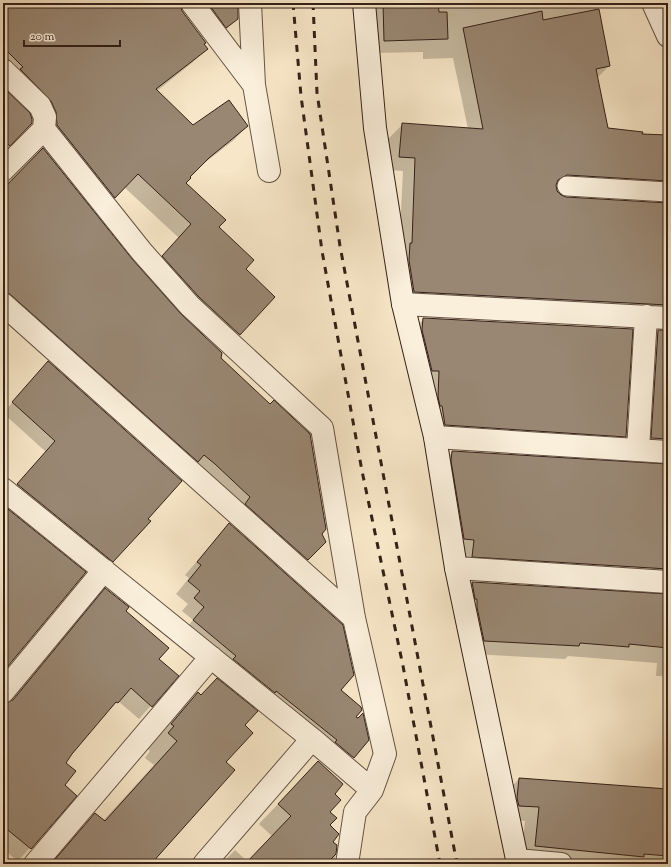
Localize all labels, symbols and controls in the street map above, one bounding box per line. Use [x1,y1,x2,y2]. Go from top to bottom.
scale bar [24,22,120,48]
text: 20 m [30,28,55,46]

